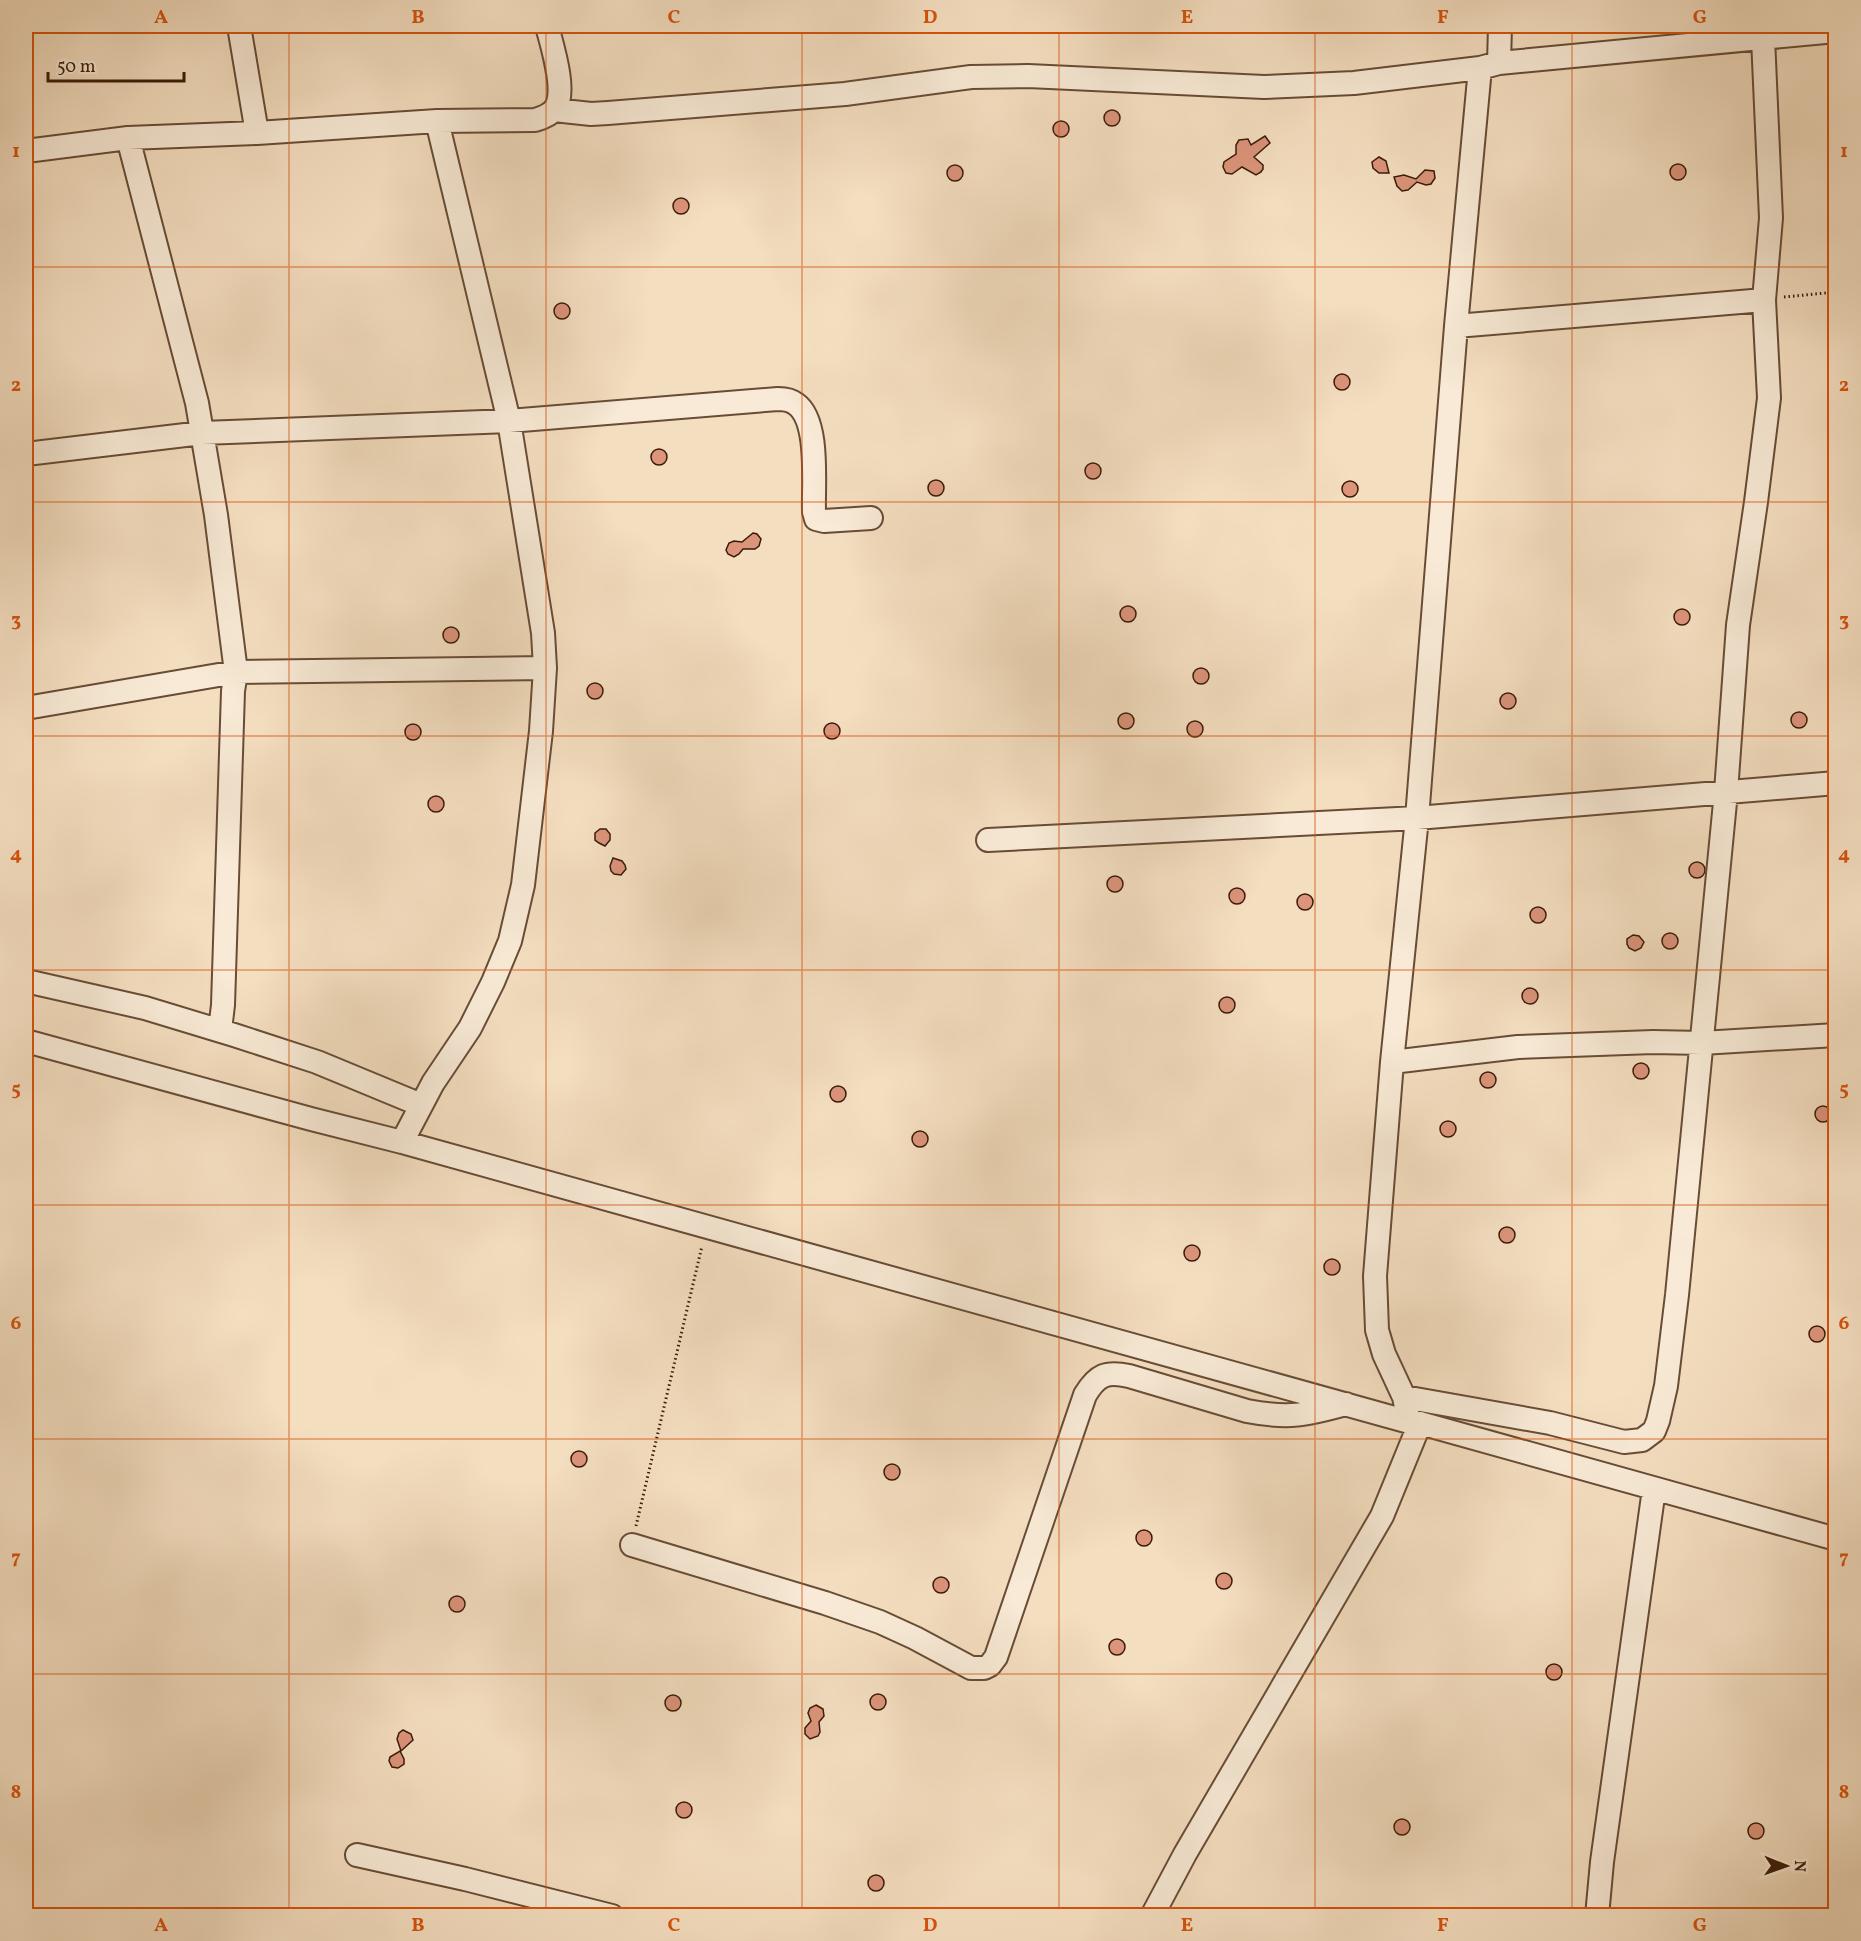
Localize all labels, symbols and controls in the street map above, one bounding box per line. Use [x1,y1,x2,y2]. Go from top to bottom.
text: A [154,4,168,32]
text: B [411,4,425,32]
text: C [668,4,681,32]
text: D [923,4,937,32]
text: E [1181,4,1193,32]
text: F [1437,4,1449,32]
text: G [1693,4,1707,32]
scale bar [48,45,184,83]
text: 50 m [57,55,96,80]
text: 1 [12,138,20,166]
text: 1 [1840,138,1848,166]
text: 2 [11,372,21,400]
text: 2 [1839,372,1849,400]
text: 3 [11,607,21,635]
text: 3 [1839,607,1849,635]
text: 4 [10,841,22,869]
text: 4 [1838,841,1850,869]
text: 5 [11,1076,21,1104]
text: 5 [1839,1076,1849,1104]
text: 6 [11,1310,22,1338]
text: 6 [1839,1310,1850,1338]
text: 7 [11,1544,21,1572]
text: 7 [1839,1544,1849,1572]
text: 8 [11,1779,21,1807]
text: 8 [1839,1779,1849,1807]
north arrow [1756,1836,1816,1896]
text: N [1788,1860,1810,1873]
text: A [154,1912,168,1940]
text: B [411,1912,425,1940]
text: C [668,1912,681,1940]
text: D [923,1912,937,1940]
text: E [1181,1912,1193,1940]
text: F [1437,1912,1449,1940]
text: G [1693,1912,1707,1940]

